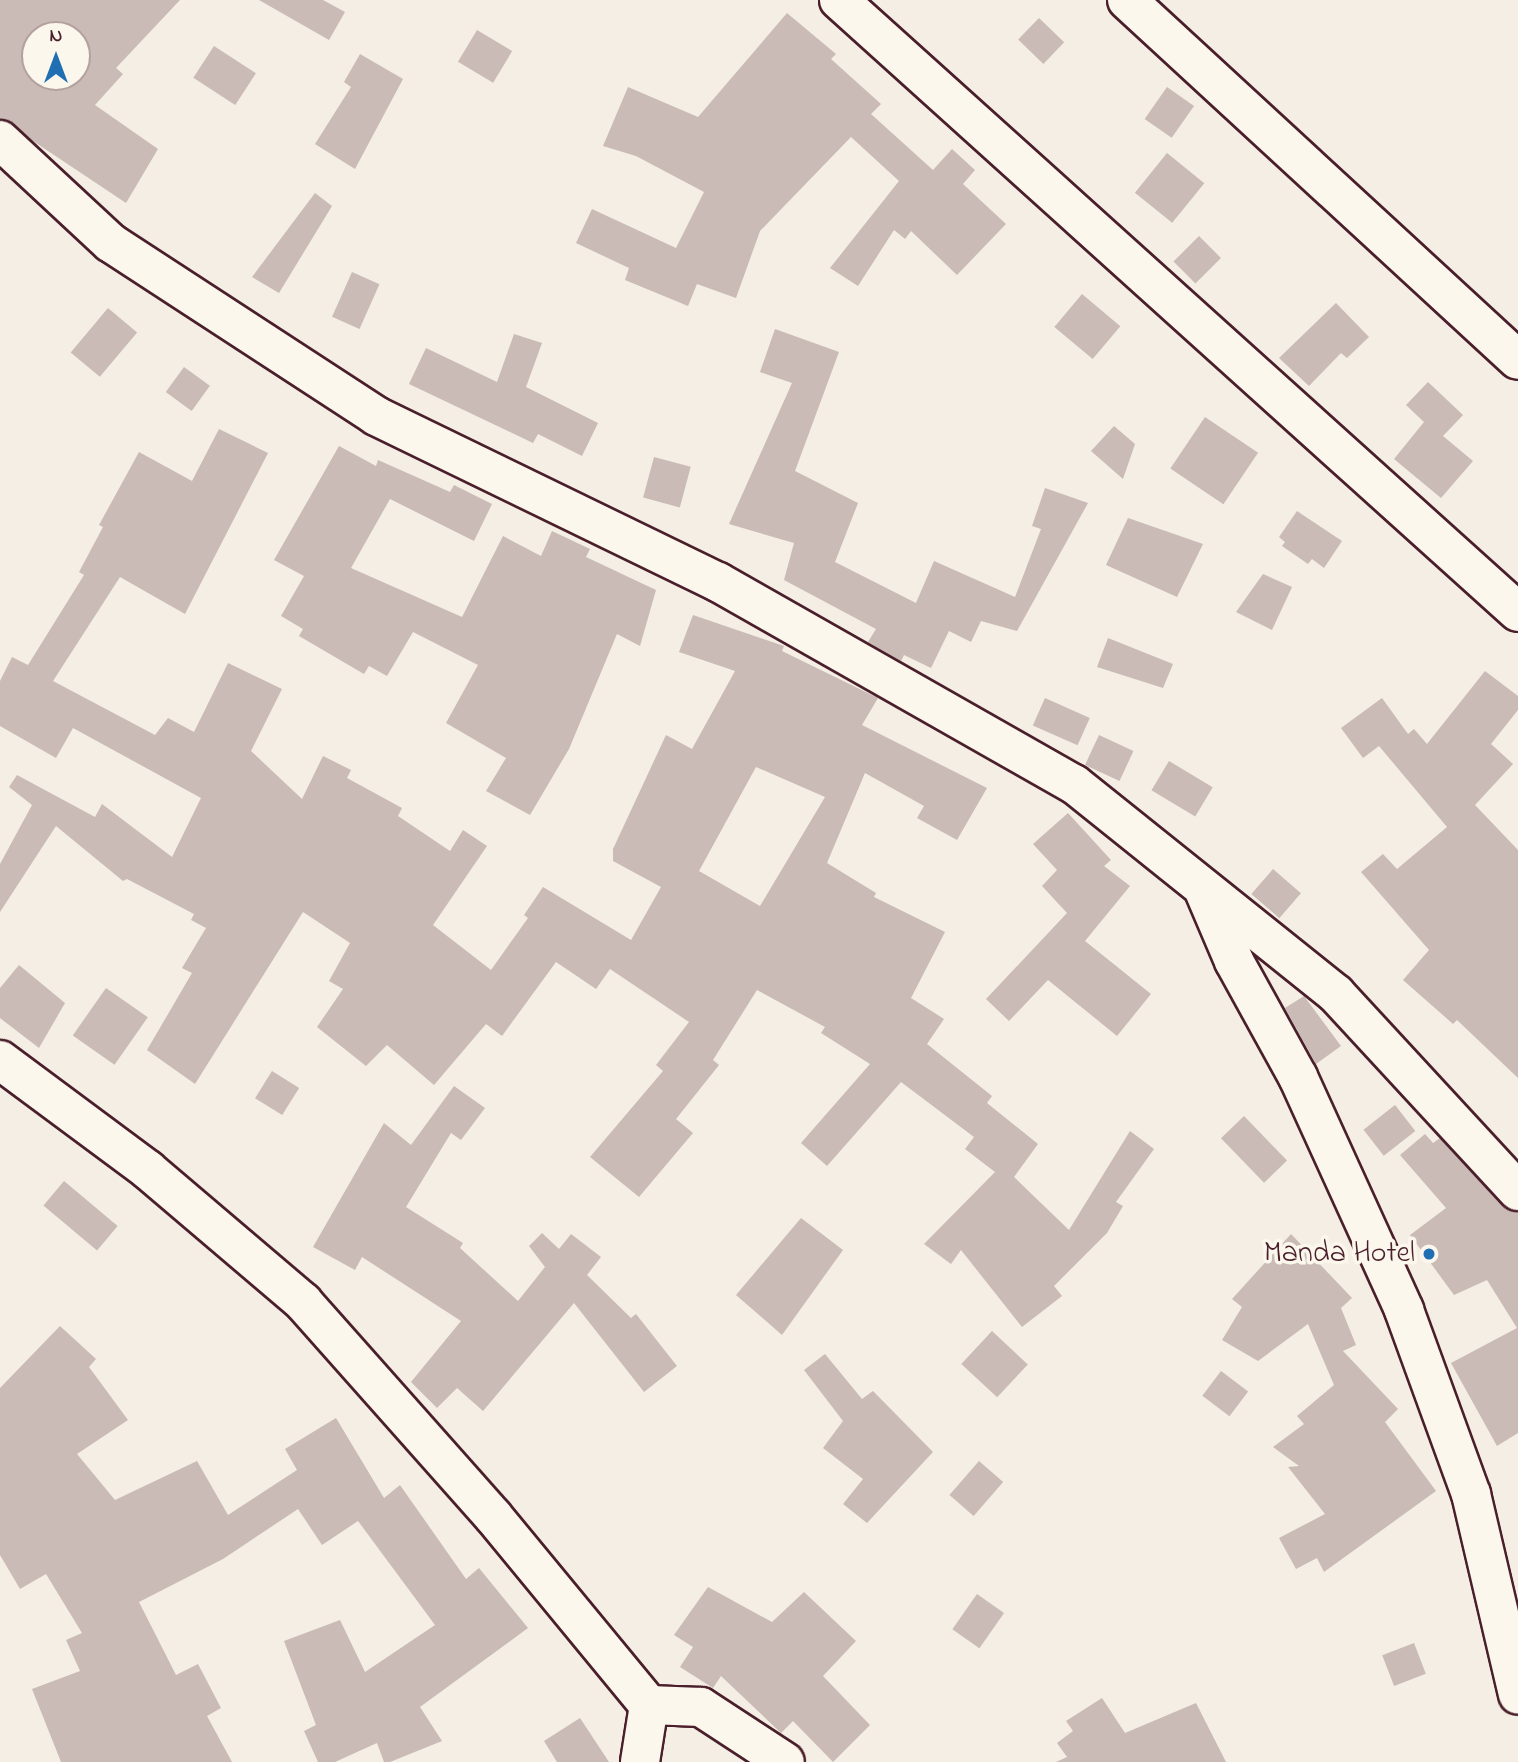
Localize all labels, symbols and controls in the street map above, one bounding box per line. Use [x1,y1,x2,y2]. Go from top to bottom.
north arrow [21,21,91,91]
text: N [50,23,62,50]
place label: Manda Hotel [1264,1236,1415,1272]
marker: Manda Hotel [1421,1246,1437,1262]

